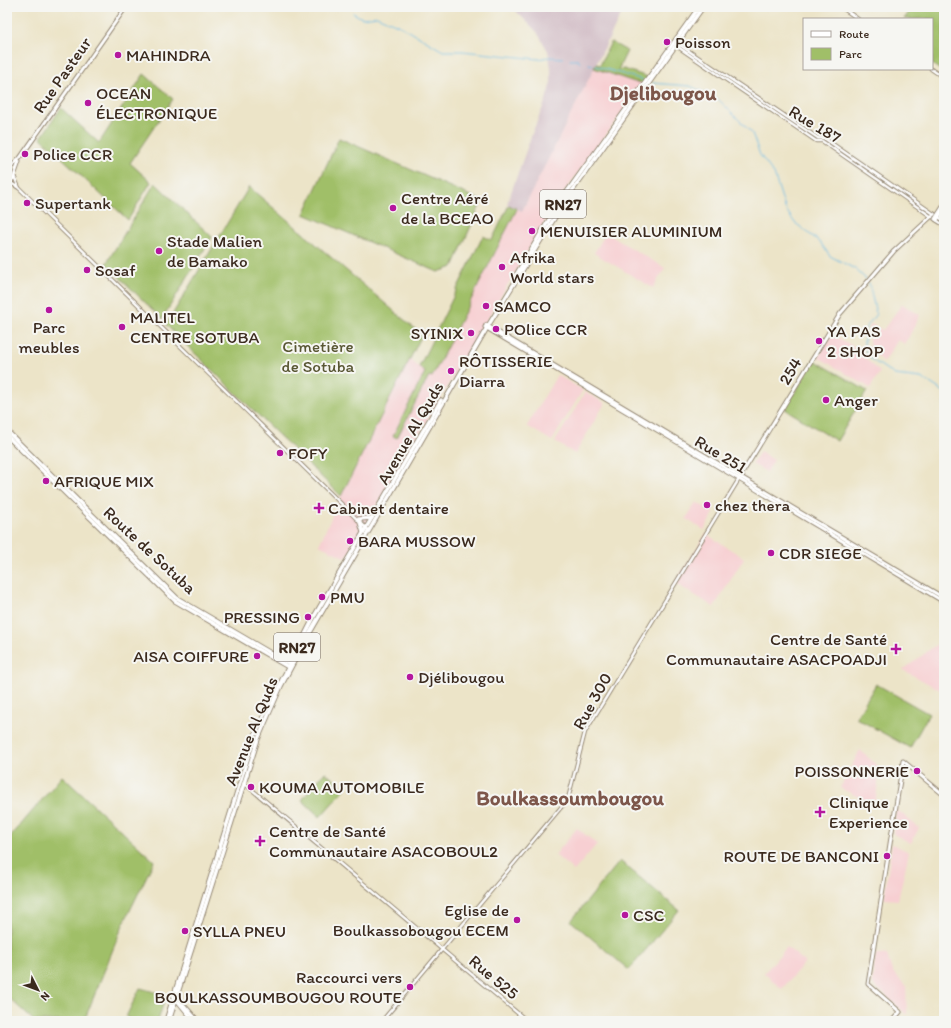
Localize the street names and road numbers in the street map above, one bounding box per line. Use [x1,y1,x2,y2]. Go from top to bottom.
street label: Rue Pasteur [29,33,96,117]
street label: Rue 187 [785,101,845,148]
road number: RN27 [540,190,586,218]
street label: 254 [774,354,806,388]
street label: Avenue Al Quds [373,378,447,488]
street label: Rue 251 [691,431,751,477]
street label: Route de Sotuba [100,502,201,598]
road number: RN27 [274,633,320,661]
street label: Rue 300 [568,669,616,733]
street label: Avenue Al Quds [220,674,282,788]
street label: Rue 525 [465,951,523,1003]

